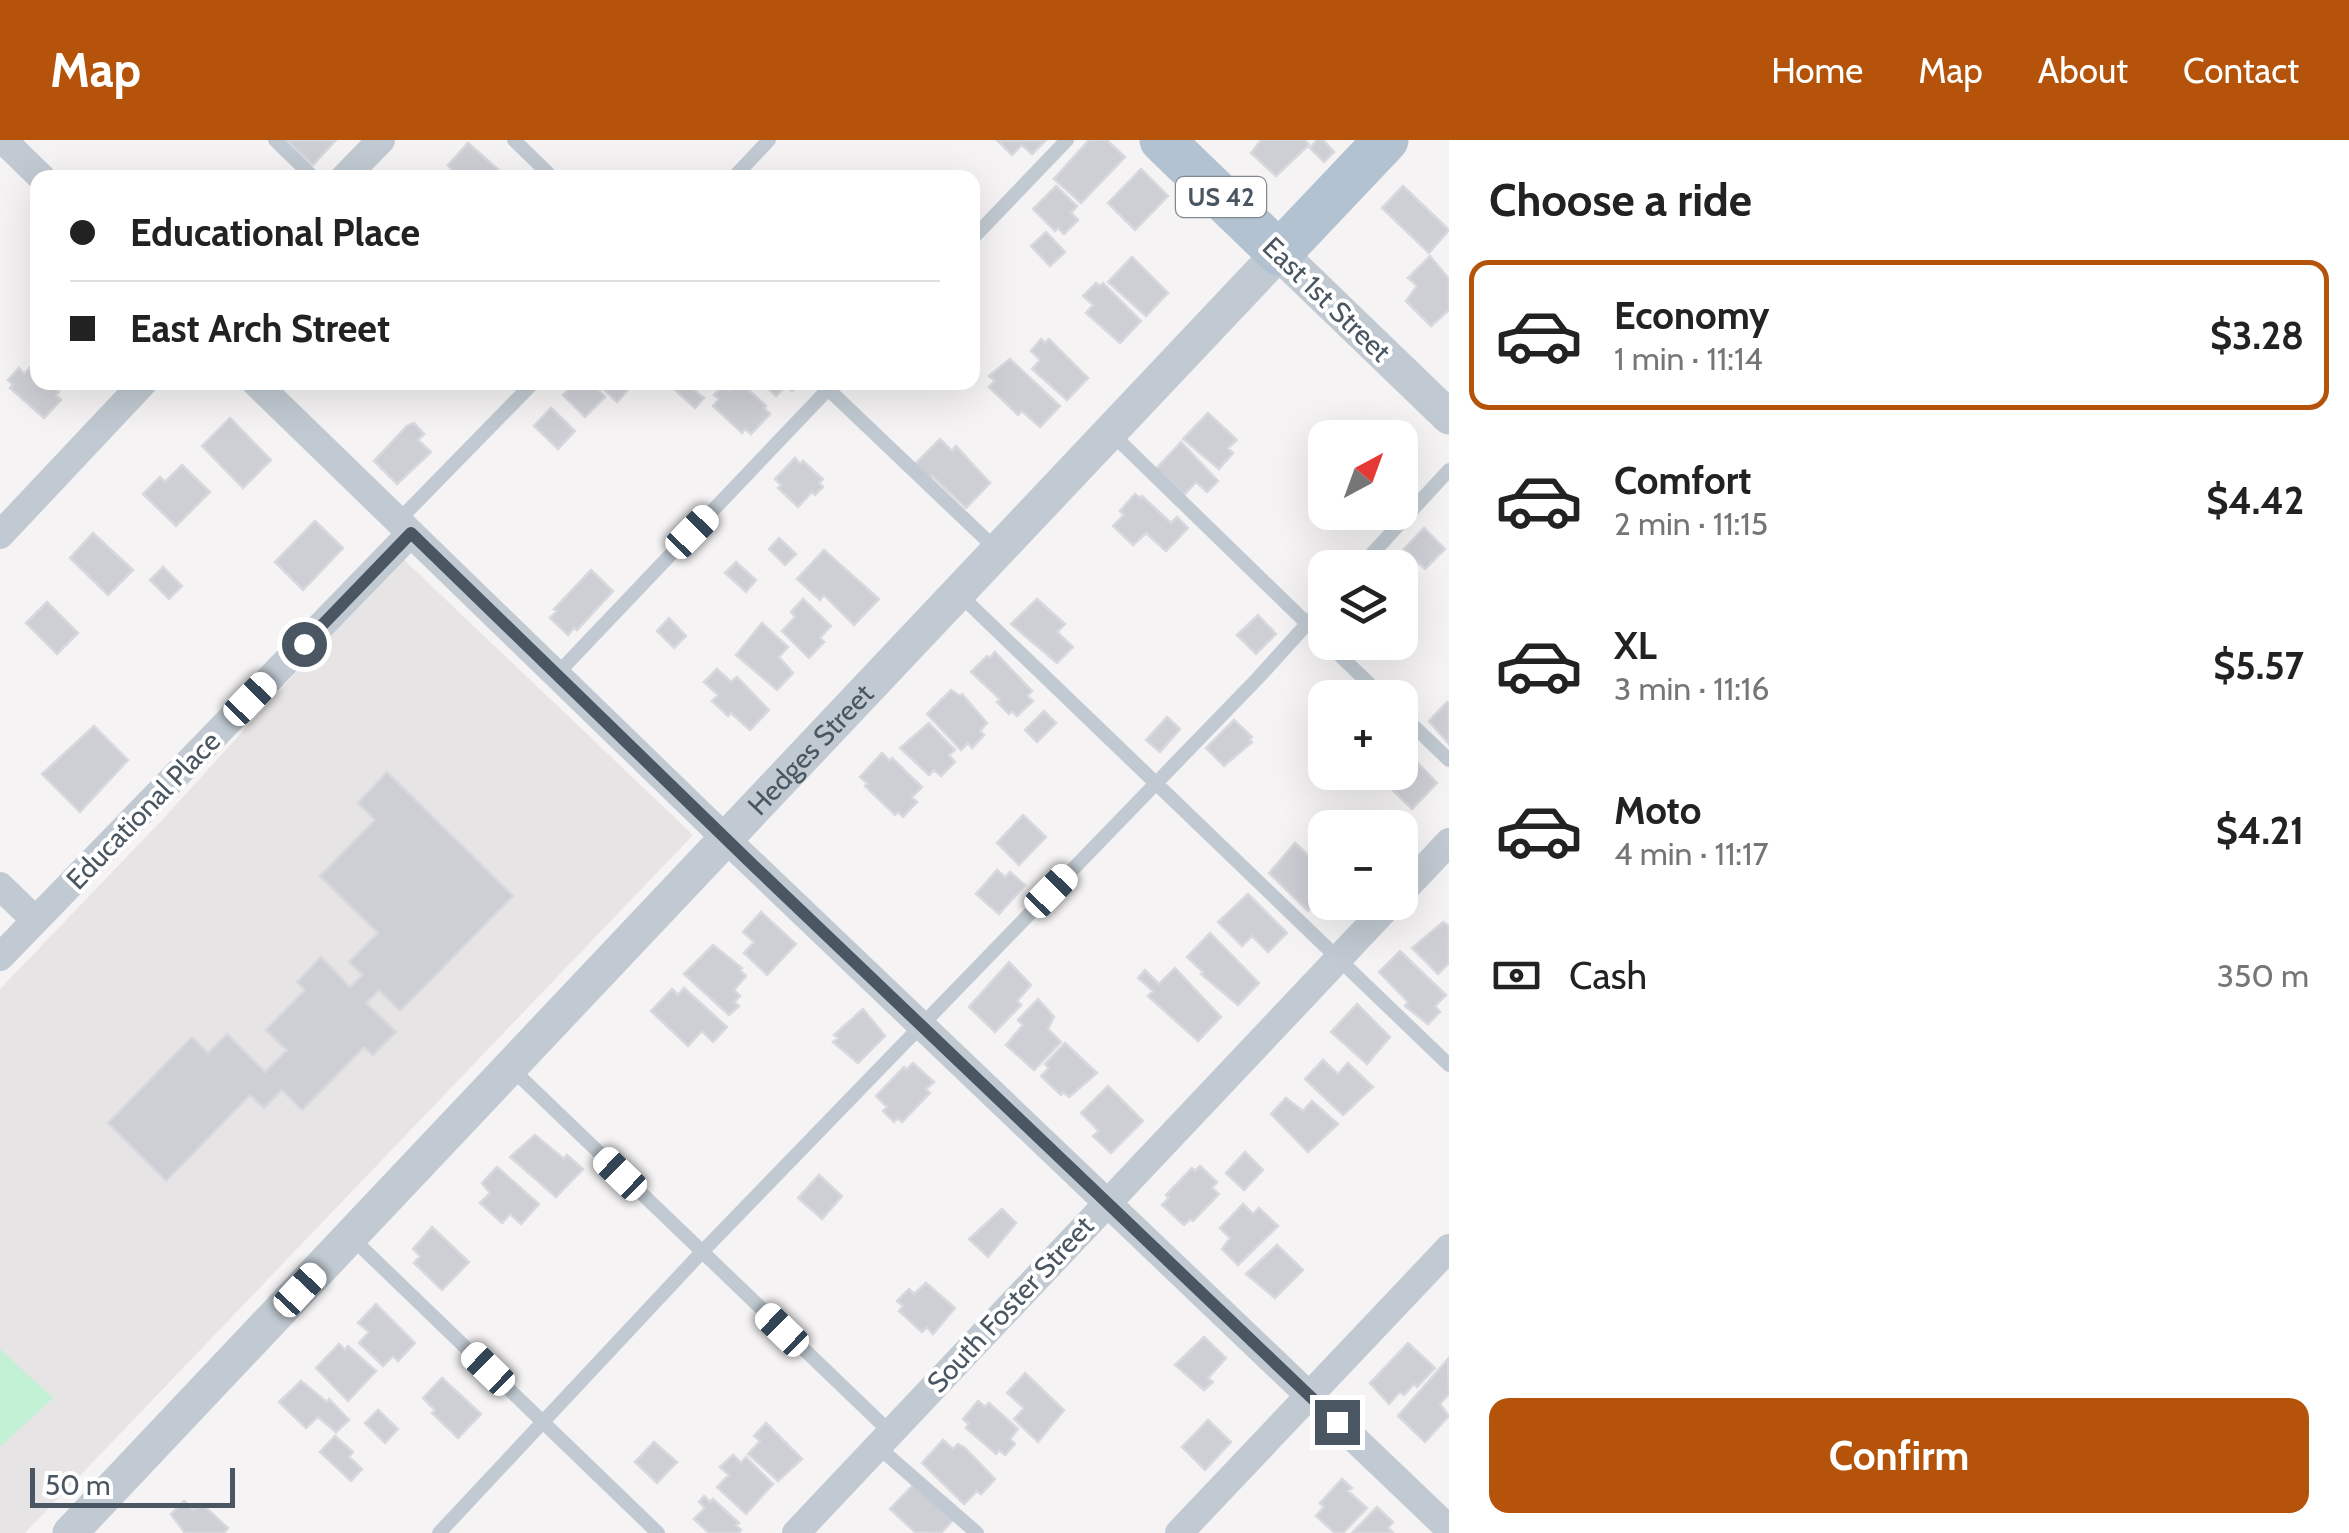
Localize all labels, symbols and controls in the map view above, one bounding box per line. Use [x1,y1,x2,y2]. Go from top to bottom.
text: Map [50,41,141,99]
text: Home [1771,49,1863,92]
text: Map [1918,49,1983,92]
text: About [2038,49,2128,92]
text: Contact [2183,49,2299,92]
text: Choose a ride [1489,173,1752,227]
road number: US 42 [1176,177,1266,217]
text: Educational Place [130,209,420,256]
street label: East 1st Street [1256,230,1398,368]
icon: car [1494,290,1584,380]
text: Economy [1614,292,1769,339]
text: East Arch Street [130,305,390,352]
text: $3.28 [2210,312,2304,359]
text: 1 min · 11:14 [1614,339,1763,378]
north arrow [1308,420,1418,530]
map controls [1308,420,1418,920]
icon: car [1494,455,1584,545]
text: Comfort [1614,457,1751,504]
text: $4.42 [2206,477,2304,524]
car [660,500,724,564]
text: 2 min · 11:15 [1614,504,1768,543]
button: layers [1308,550,1418,660]
icon: car [1494,620,1584,710]
route start [282,622,327,667]
text: XL [1614,622,1657,669]
text: $5.57 [2213,642,2304,689]
car [218,667,282,731]
text: 3 min · 11:16 [1614,669,1769,708]
street label: Hedges Street [740,677,880,822]
button: + [1308,680,1418,790]
street label: Educational Place [59,724,227,896]
icon: car [1494,785,1584,875]
text: Moto [1614,787,1701,834]
text: $4.21 [2216,807,2304,854]
button: − [1308,810,1418,920]
text: 4 min · 11:17 [1614,834,1769,873]
car [1019,859,1083,923]
icon: cash [1489,948,1544,1003]
text: Cash [1569,952,1647,999]
text: 350 m [2217,956,2309,995]
car [588,1142,652,1206]
street label: South Foster Street [920,1209,1100,1399]
car [269,1258,331,1322]
car [750,1298,814,1362]
car [456,1337,520,1401]
button: Confirm [1489,1398,2309,1513]
route end [1315,1400,1360,1445]
scale bar [30,1463,235,1508]
text: 50 m [45,1468,111,1502]

